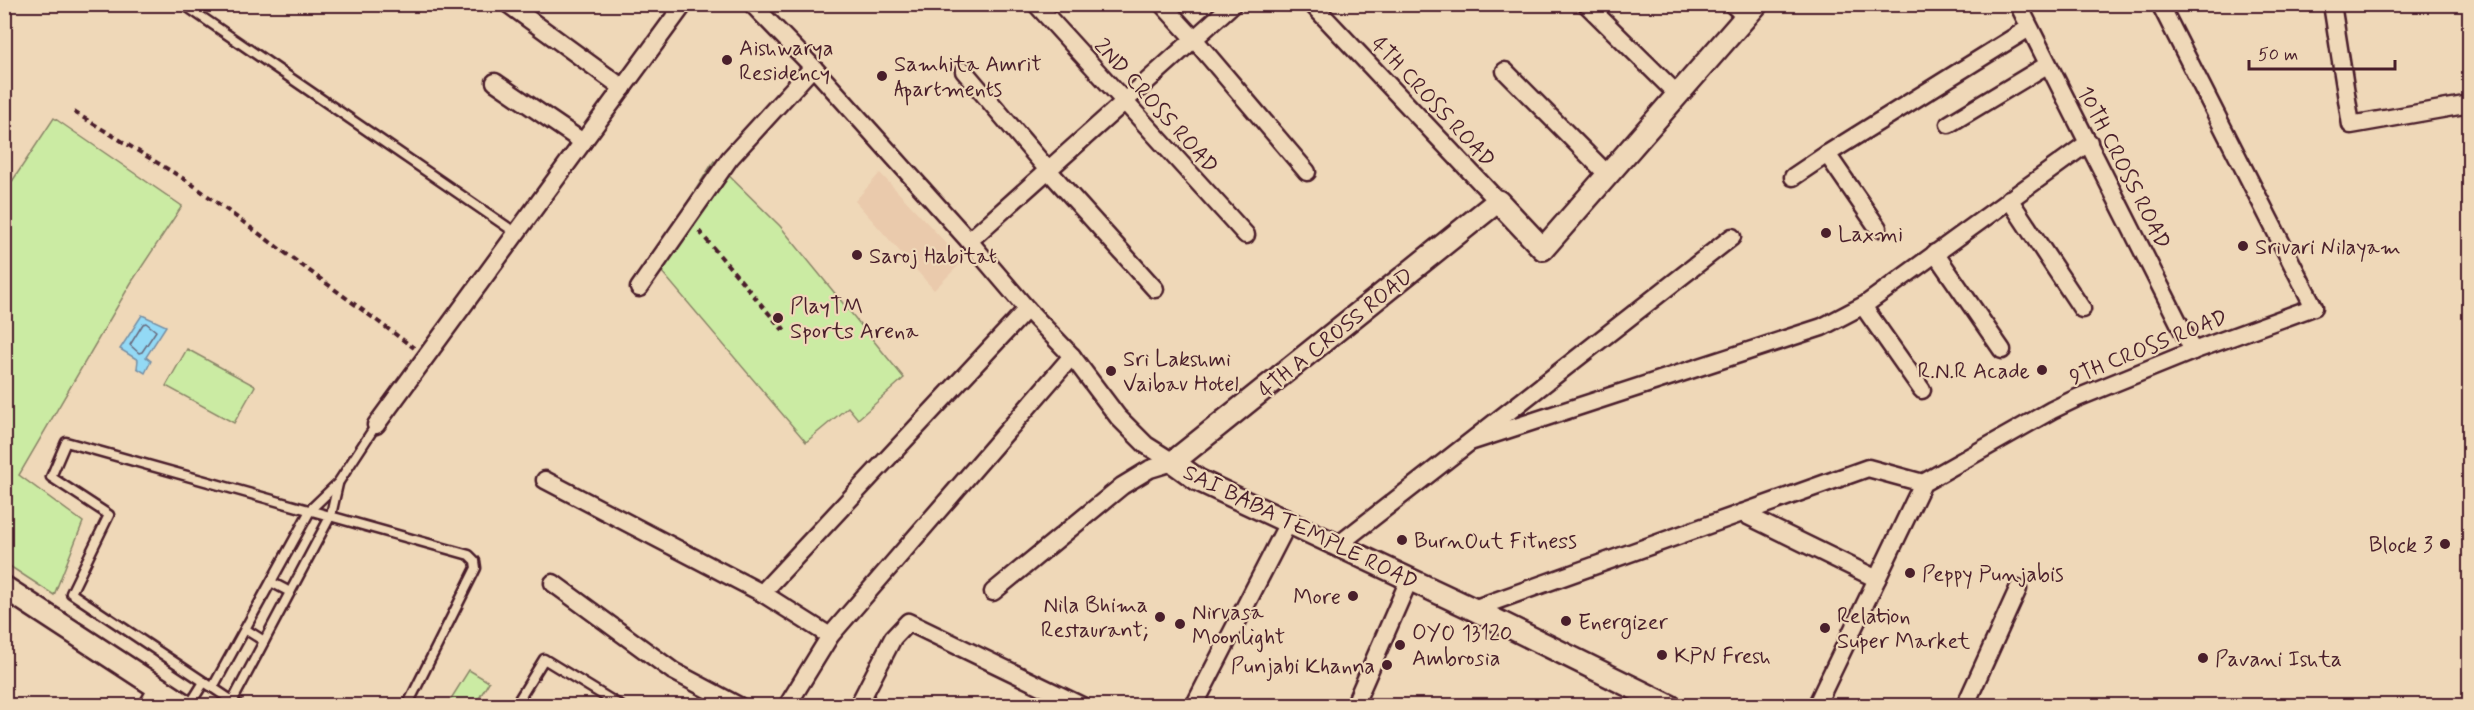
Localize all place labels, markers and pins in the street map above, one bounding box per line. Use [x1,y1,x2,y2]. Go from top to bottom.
place label: Aishwarya Residency [739,35,833,88]
place label: Samhita Amrit Apartments [894,51,1042,106]
marker: Aishwarya Residency [720,53,734,67]
marker: Samhita Amrit Apartments [875,69,889,83]
place label: Laxmi [1838,221,1903,249]
marker: Laxmi [1819,226,1833,240]
place label: Srivari Nilayam [2255,234,2401,262]
marker: Srivari Nilayam [2236,239,2250,253]
place label: Saroj Habitat [869,243,997,271]
marker: Saroj Habitat [850,248,864,262]
place label: PlayTM Sports Arena [790,293,919,346]
marker: PlayTM Sports Arena [771,311,785,325]
place label: Sri Lakshmi Vaibav Hotel [1123,346,1239,399]
place label: R.N.R Acade [1918,358,2030,386]
marker: R.N.R Acade [2035,363,2049,377]
marker: Sri Lakshmi Vaibav Hotel [1104,364,1118,378]
place label: BurnOut Fitness [1414,528,1577,556]
place label: Block 3 [2369,532,2433,560]
marker: BurnOut Fitness [1395,533,1409,547]
marker: Block 3 [2438,537,2452,551]
place label: Peppy Punjabis [1922,561,2064,589]
marker: Peppy Punjabis [1903,566,1917,580]
place label: More [1293,584,1341,612]
marker: More [1346,589,1360,603]
place label: Nila Bhima Restaurant; [1041,592,1148,645]
place label: Nirvasa Moonlight [1192,599,1285,653]
place label: Relation Super Market [1837,603,1970,656]
place label: Energizer [1578,609,1669,640]
marker: Nila Bhima Restaurant; [1153,610,1167,624]
marker: Energizer [1559,614,1573,628]
marker: Nirvasa Moonlight [1173,617,1187,631]
place label: OYO 13120 Ambrosia [1412,620,1512,673]
marker: Relation Super Market [1818,621,1832,635]
marker: OYO 13120 Ambrosia [1393,638,1407,652]
place label: KPN Fresh [1674,643,1771,671]
place label: Pavani Ishta [2215,646,2342,674]
marker: KPN Fresh [1655,648,1669,662]
marker: Pavani Ishta [2196,651,2210,665]
place label: Punjabi Khanna [1231,653,1375,681]
marker: Punjabi Khanna [1380,658,1394,672]

